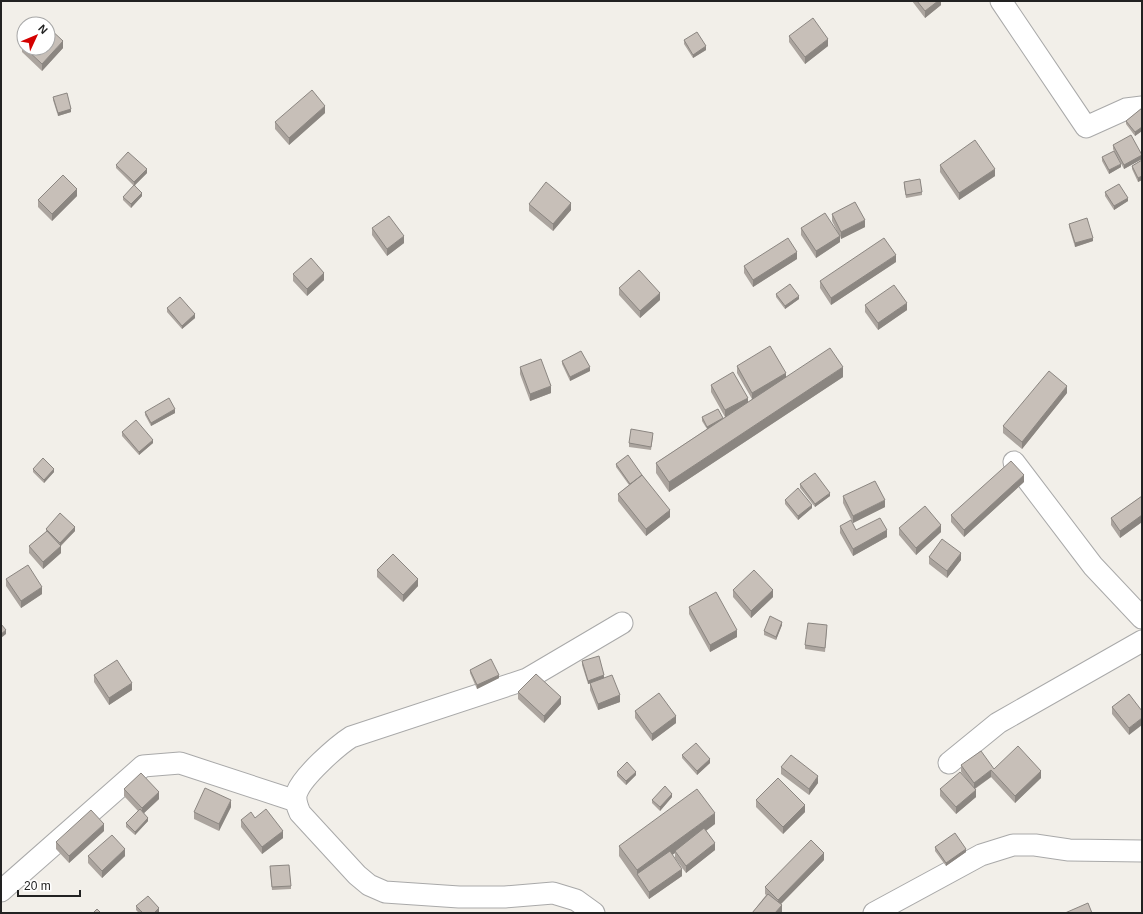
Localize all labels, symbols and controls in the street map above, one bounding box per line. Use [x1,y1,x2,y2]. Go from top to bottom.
north arrow [16,16,56,56]
text: N [36,22,50,36]
scale bar [18,872,80,898]
text: 20 m [24,879,51,893]

